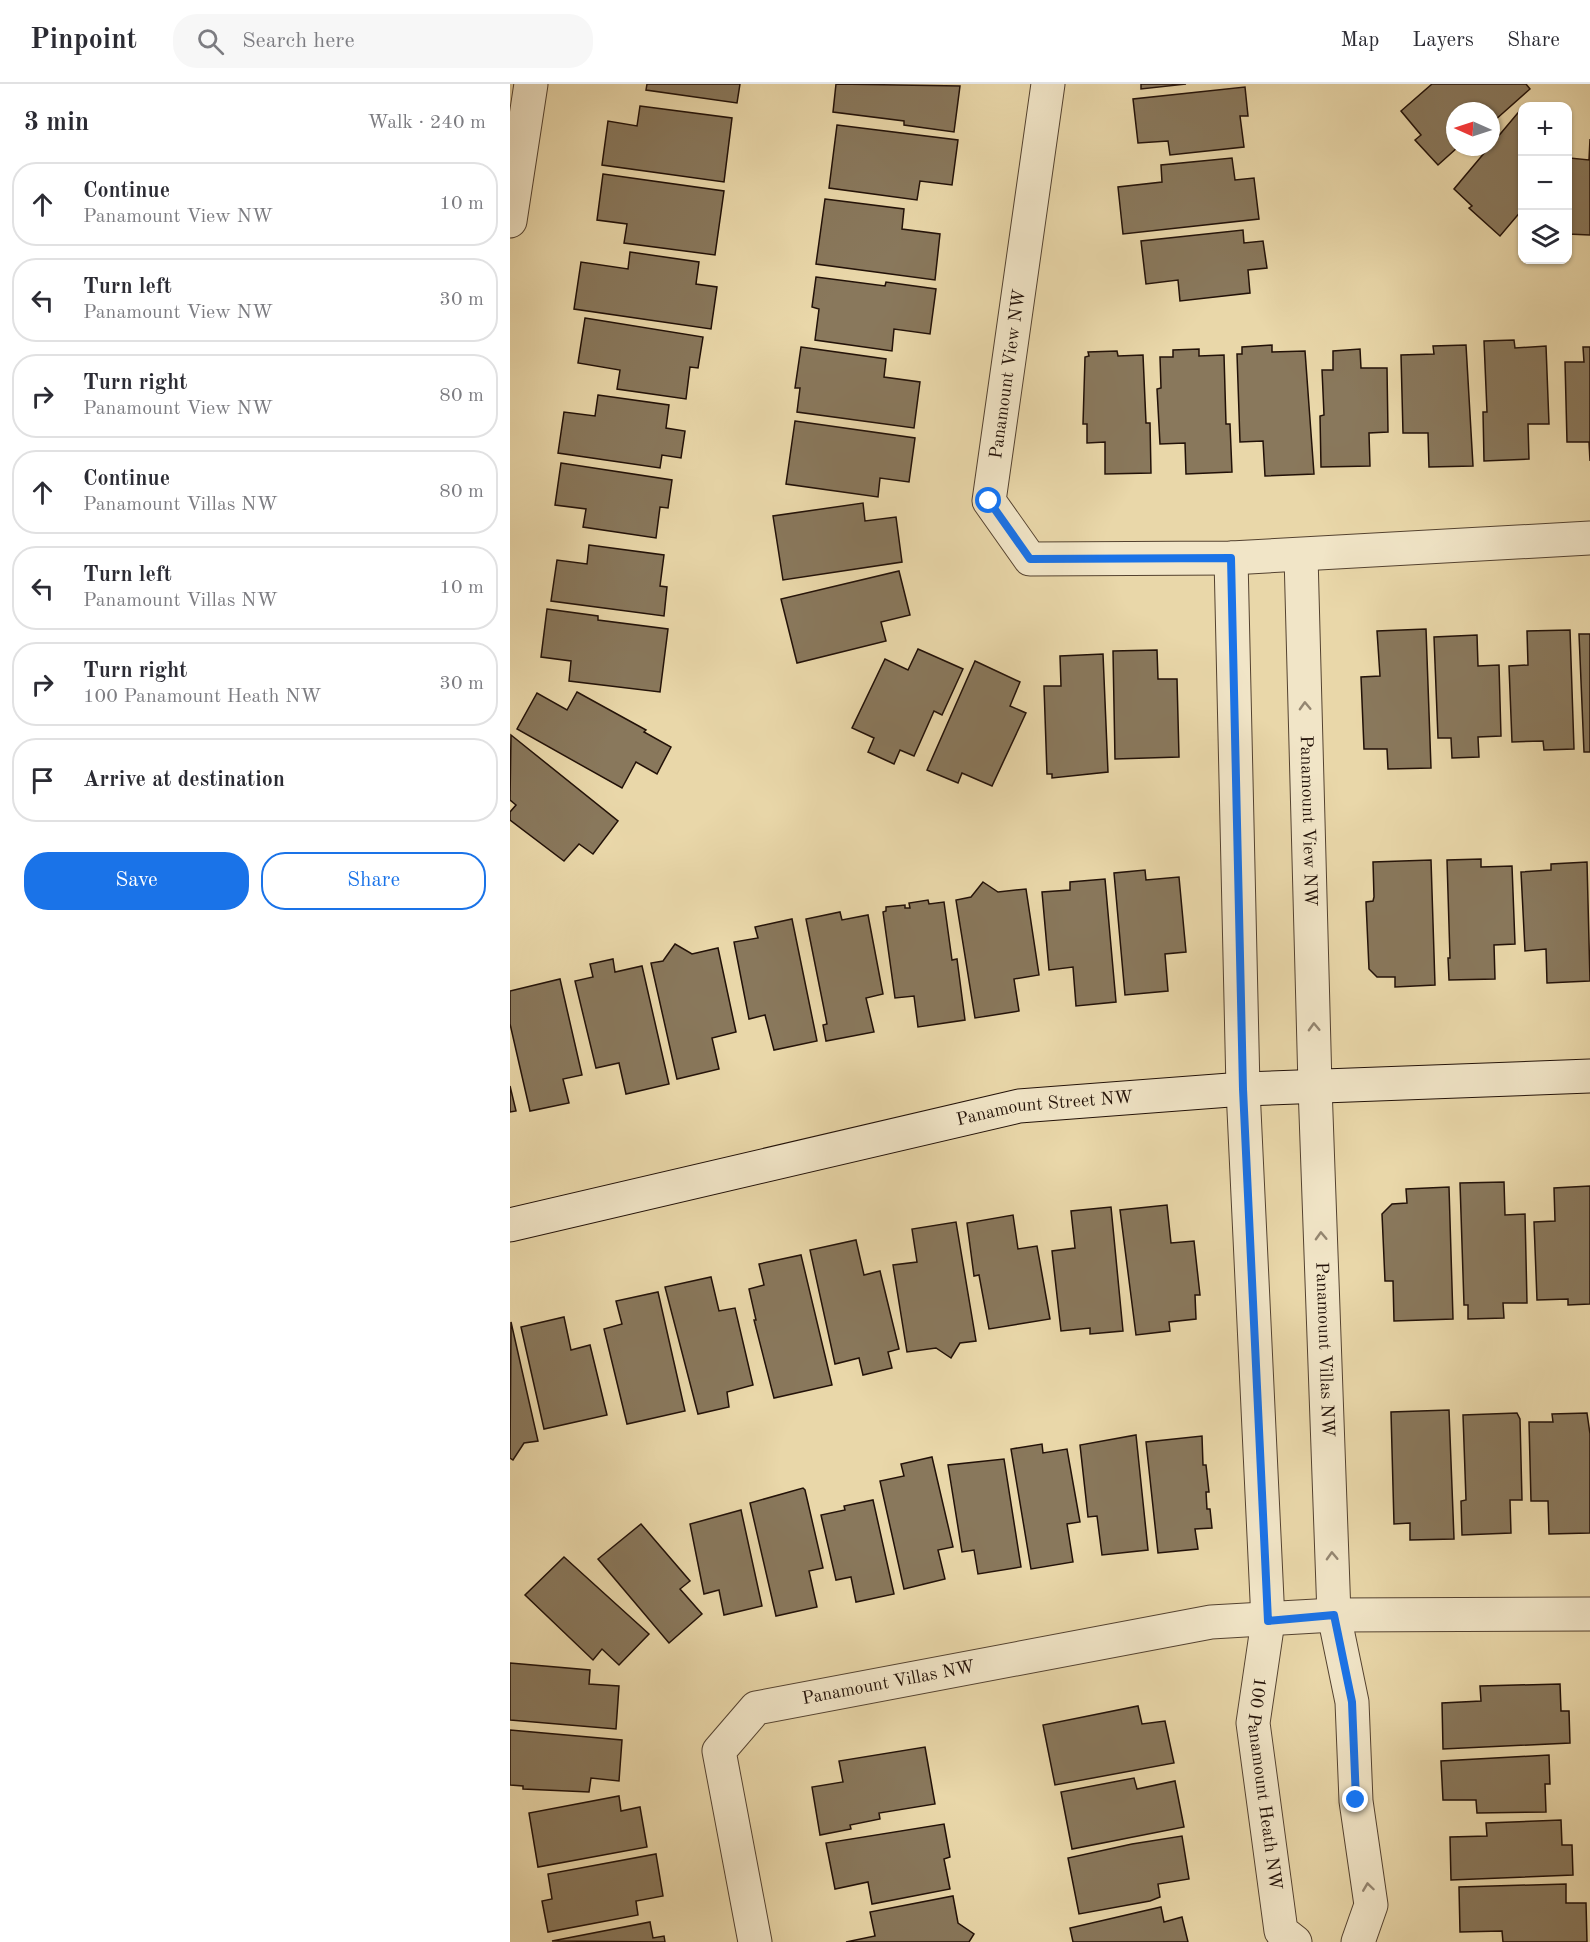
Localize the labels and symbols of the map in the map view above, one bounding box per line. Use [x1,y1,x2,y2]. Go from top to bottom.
north arrow [1446,102,1500,156]
street label: Panamount View NW [987,288,1029,460]
route start [975,487,1001,513]
one-way arrow [1299,702,1311,711]
street label: Panamount View NW [1297,735,1319,907]
one-way arrow [1307,1023,1320,1032]
street label: Panamount Street NW [954,1088,1134,1129]
one-way arrow [1314,1231,1327,1240]
street label: Panamount Villas NW [1312,1262,1337,1438]
one-way arrow [1325,1552,1338,1561]
street label: Panamount Villas NW [801,1658,976,1708]
street label: 100 Panamount Heath NW [1244,1676,1284,1891]
route end [1342,1786,1368,1812]
one-way arrow [1362,1882,1375,1892]

